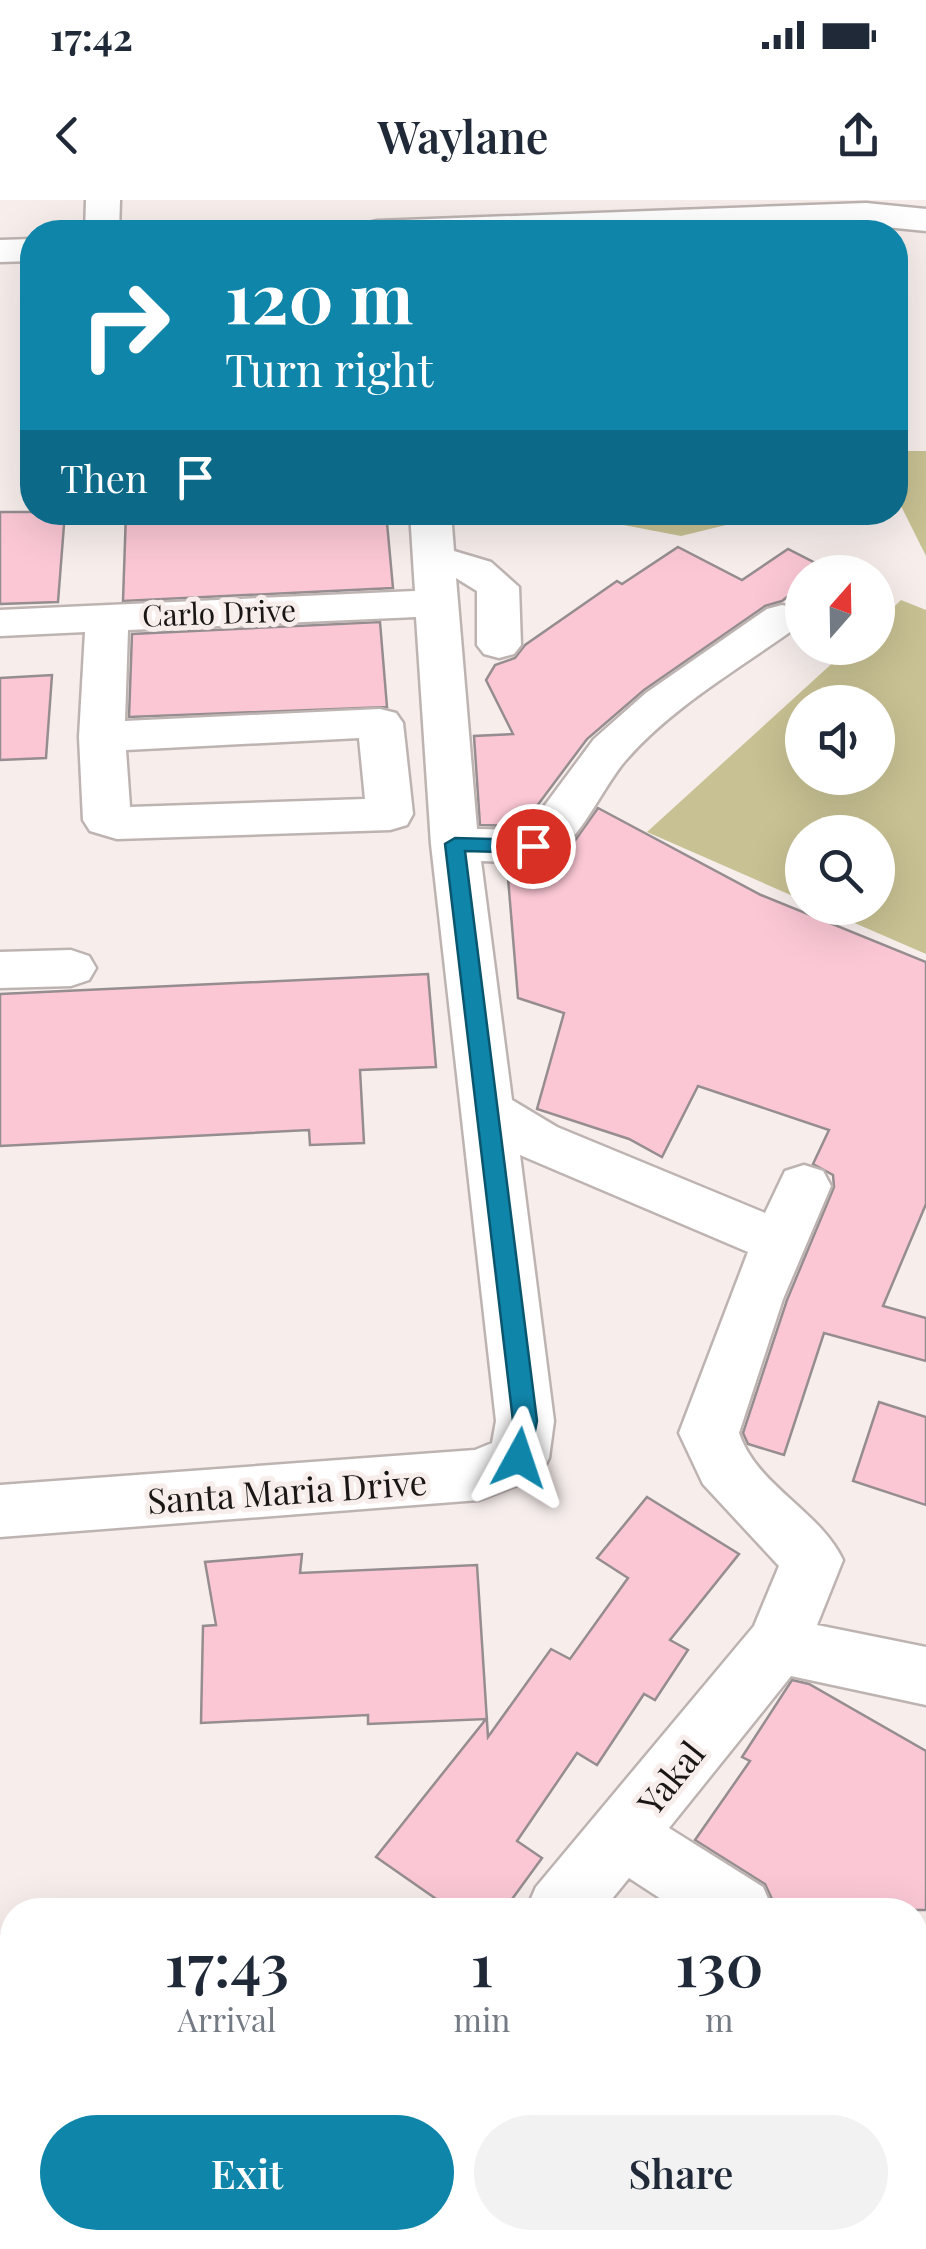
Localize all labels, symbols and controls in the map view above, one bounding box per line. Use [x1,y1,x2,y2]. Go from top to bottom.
text: 17:42 [50,10,133,61]
text: Waylane [377,105,549,165]
icon: back [40,108,95,163]
icon: share [831,108,886,163]
text: 120 m [225,248,413,342]
icon: right [60,260,190,390]
text: Turn right [225,338,433,398]
icon: arrive [168,450,223,505]
text: Then [60,452,148,503]
north arrow [785,555,895,665]
map controls [785,555,895,925]
street label: Carlo Drive [141,589,297,635]
button: sound [785,685,895,795]
pin [491,804,576,889]
button: search [785,815,895,925]
icon: arrive [506,819,561,874]
position arrow [467,1406,571,1510]
street label: Santa Maria Drive [146,1457,428,1523]
street label: Yakal [625,1730,714,1825]
text: 17:43 [165,1922,289,2002]
text: 1 [471,1922,493,2002]
text: 130 [675,1922,763,2002]
text: Arrival [177,1997,276,2040]
text: min [454,1997,510,2040]
text: m [705,1997,733,2040]
button: Exit [40,2115,454,2230]
button: Share [474,2115,888,2230]

